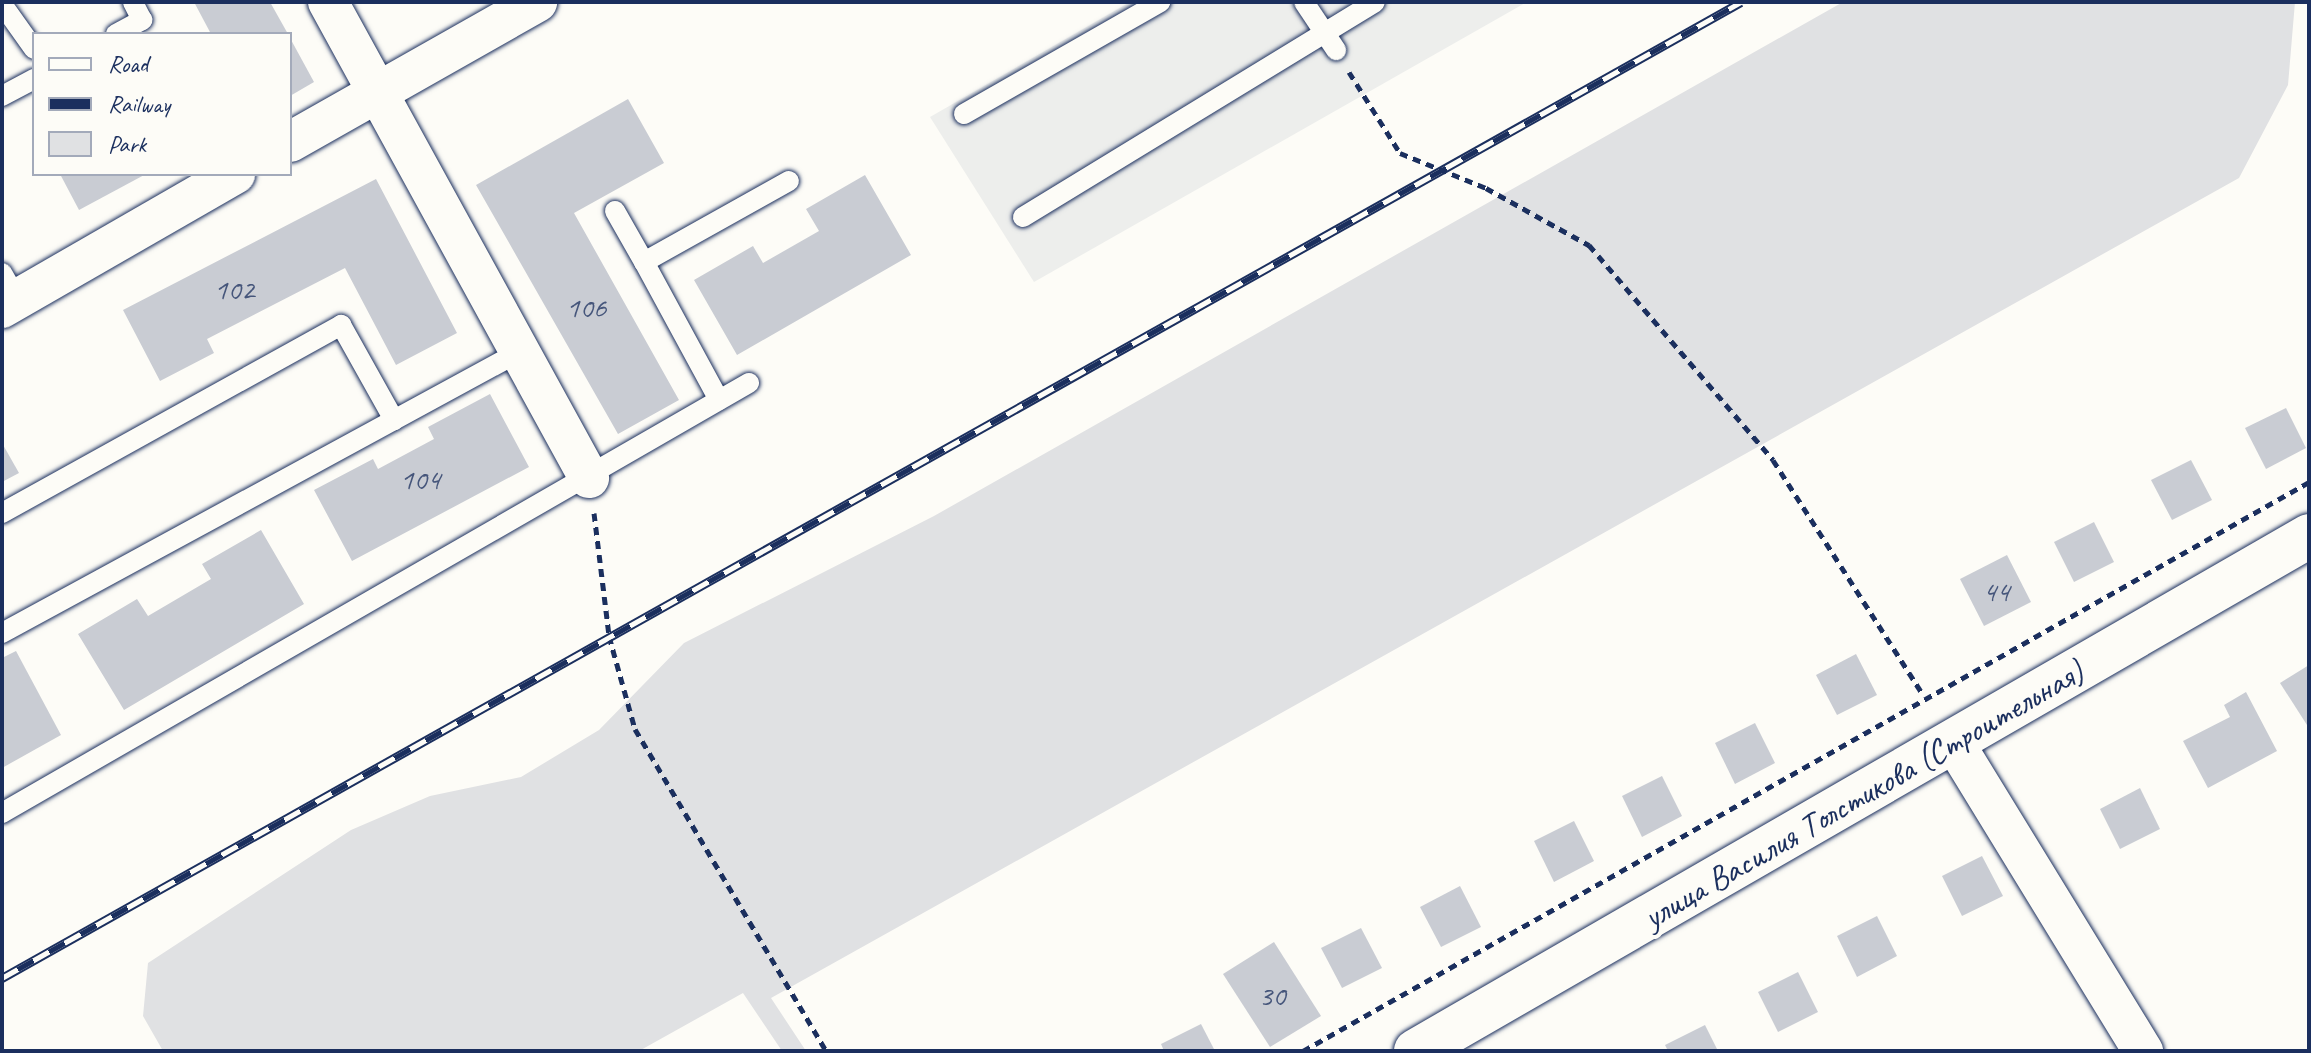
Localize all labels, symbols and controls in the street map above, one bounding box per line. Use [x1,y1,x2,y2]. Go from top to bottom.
legend [32,32,292,176]
text: Road [108,49,148,79]
text: Railway [108,89,170,119]
text: Park [108,129,146,159]
house number: 102 [214,271,254,307]
house number: 106 [566,289,606,325]
house number: 104 [400,461,440,497]
house number: 44 [1983,573,2009,609]
street label: улица Василия Толстикова (Строительная) [1636,651,2090,937]
house number: 30 [1259,977,1285,1013]

